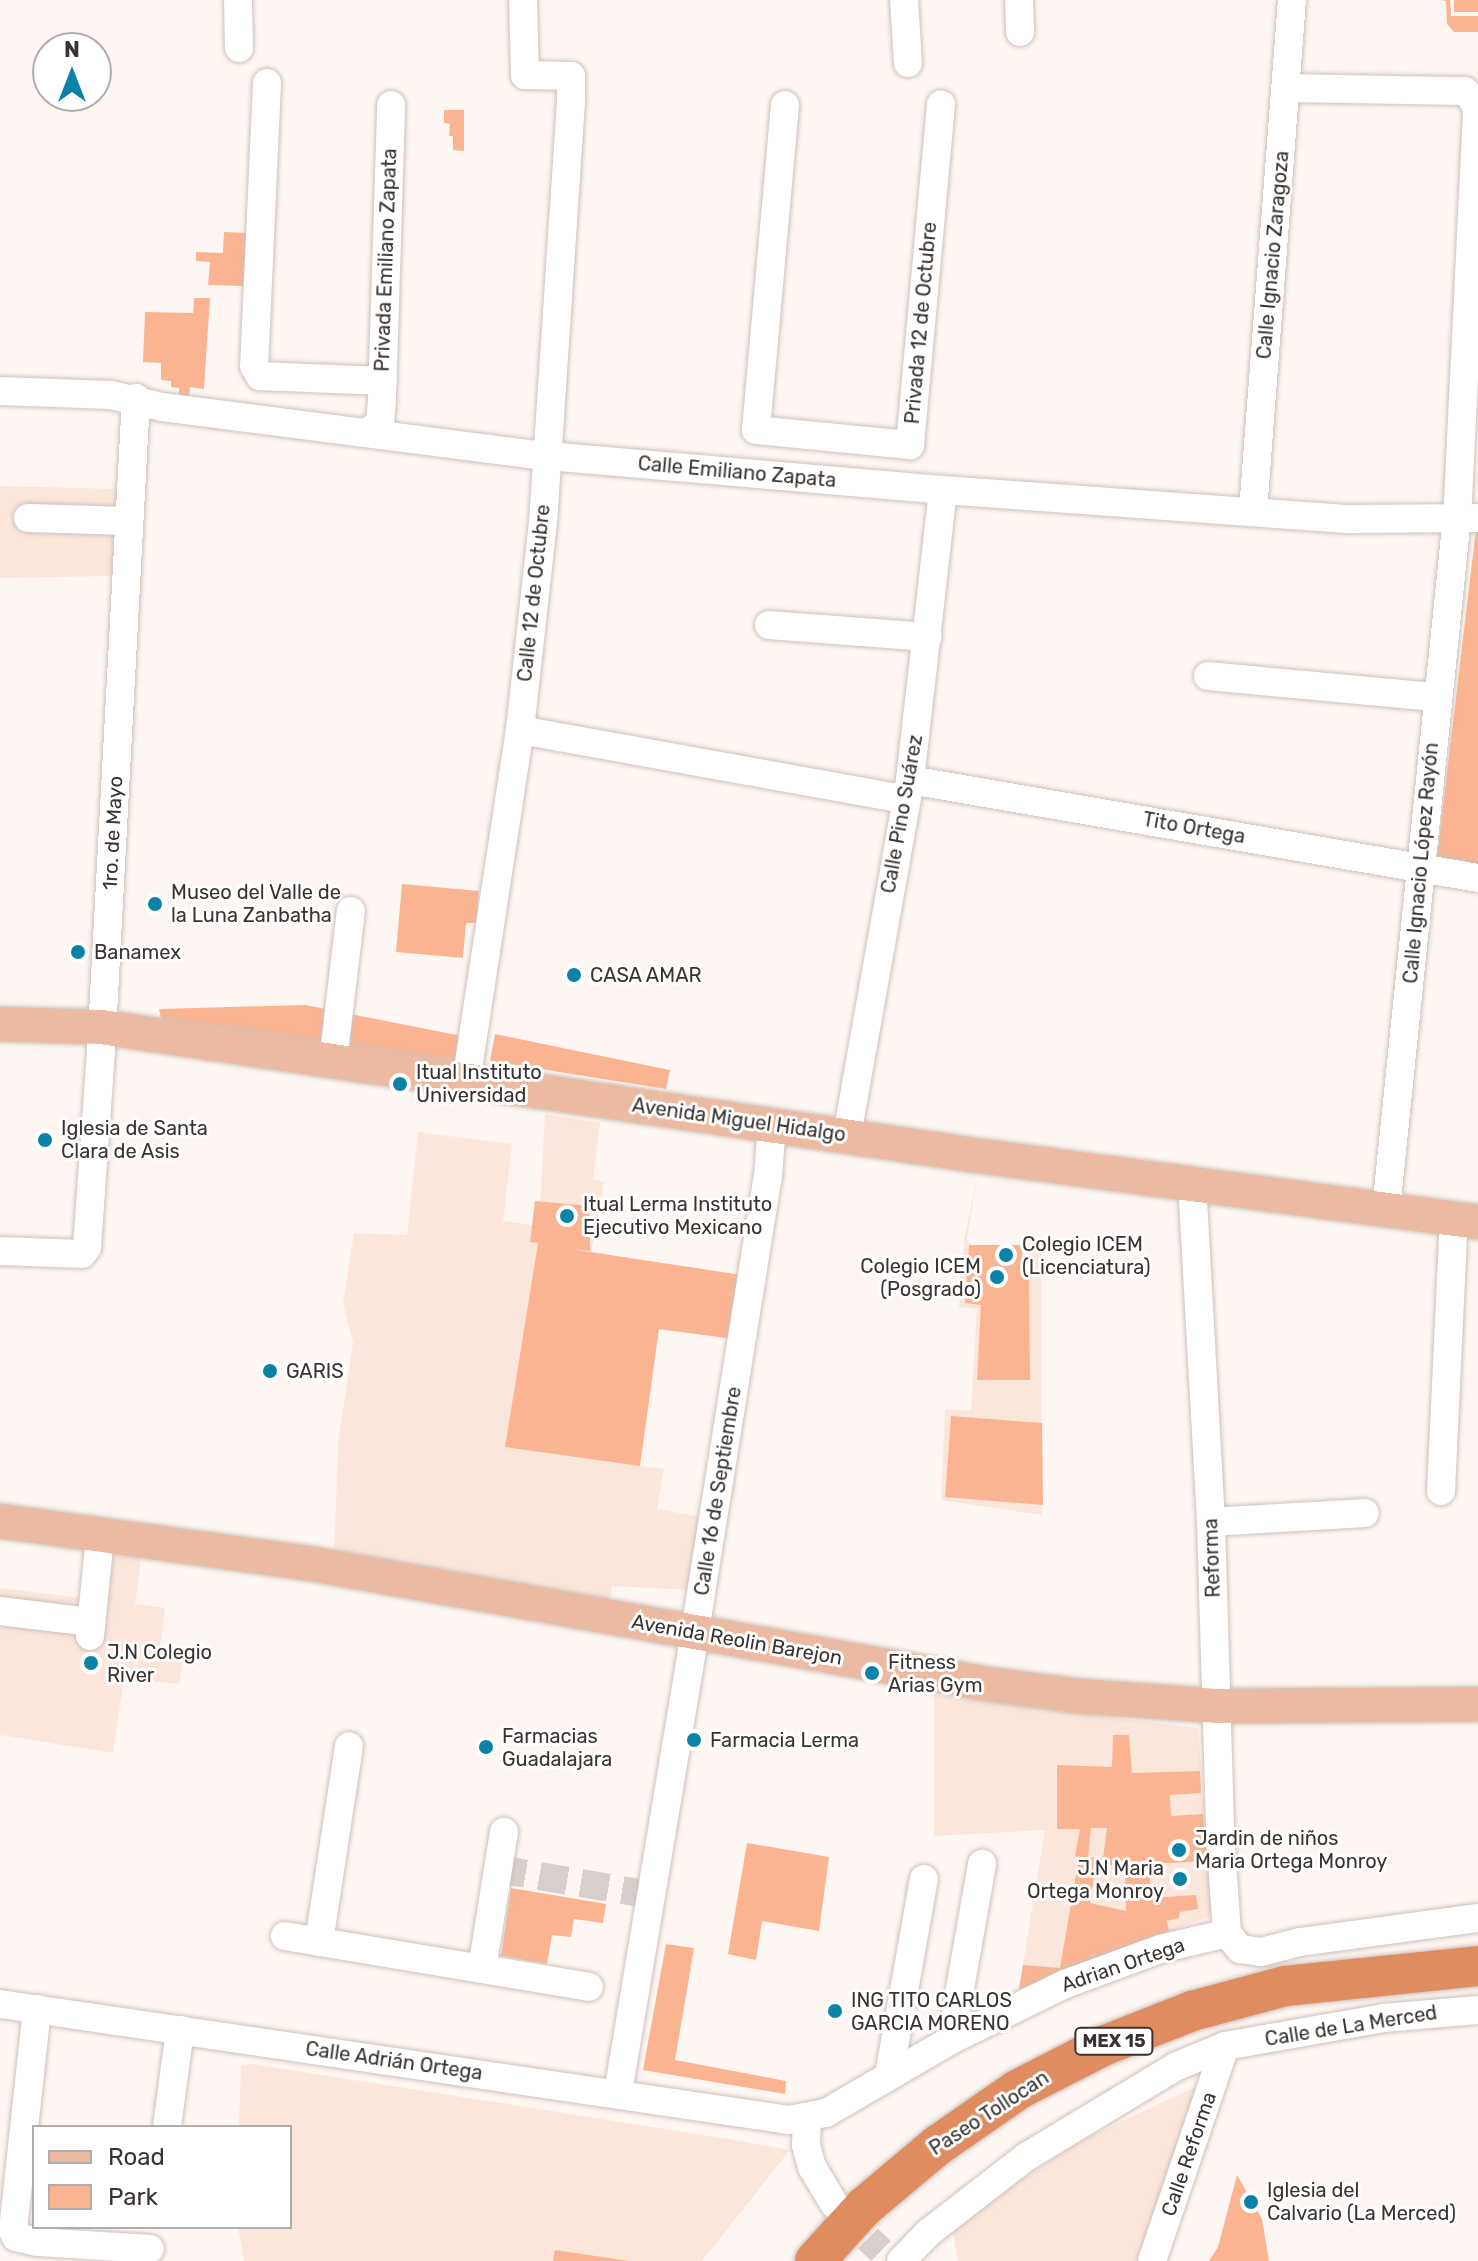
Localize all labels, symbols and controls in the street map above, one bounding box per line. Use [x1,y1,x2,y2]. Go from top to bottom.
north arrow [32,32,112,112]
text: N [64,36,80,63]
street label: Privada Emiliano Zapata [370,148,402,372]
street label: Calle Ignacio Zaragoza [1252,150,1294,360]
street label: Privada 12 de Octubre [900,221,942,425]
street label: Calle Emiliano Zapata [637,451,837,493]
street label: Calle 12 de Octubre [513,503,555,683]
street label: Calle Pino Suárez [876,733,928,895]
street label: Calle Ignacio López Rayón [1399,741,1443,985]
street label: 1ro. de Mayo [98,775,128,891]
street label: Tito Ortega [1141,807,1247,849]
place label: Museo del Valle de la Luna Zanbatha [171,880,341,927]
marker: Museo del Valle de la Luna Zanbatha [146,895,164,913]
place label: Banamex [94,940,181,964]
marker: Banamex [69,943,87,961]
place label: CASA AMAR [590,963,703,987]
marker: CASA AMAR [565,966,583,984]
place label: Itual Instituto Universidad [416,1060,542,1107]
marker: Itual Instituto Universidad [391,1075,409,1093]
street label: Avenida Miguel Hidalgo [631,1093,847,1147]
place label: Iglesia de Santa Clara de Asis [61,1116,208,1163]
marker: Iglesia de Santa Clara de Asis [36,1131,54,1149]
place label: Itual Lerma Instituto Ejecutivo Mexicano [583,1192,772,1239]
marker: Itual Lerma Instituto Ejecutivo Mexicano [558,1207,576,1225]
place label: Colegio ICEM (Licenciatura) [1022,1232,1150,1279]
marker: Colegio ICEM (Licenciatura) [997,1246,1015,1264]
place label: Colegio ICEM (Posgrado) [860,1254,981,1301]
marker: Colegio ICEM (Posgrado) [988,1268,1006,1286]
place label: GARIS [286,1359,344,1383]
marker: GARIS [261,1362,279,1380]
street label: Calle 16 de Septiembre [690,1385,746,1597]
street label: Reforma [1199,1518,1225,1598]
street label: Avenida Reolin Barejon [630,1610,844,1670]
place label: J.N Colegio River [107,1640,212,1687]
place label: Fitness Arias Gym [888,1650,982,1697]
marker: J.N Colegio River [82,1654,100,1672]
marker: Fitness Arias Gym [863,1664,881,1682]
place label: Farmacias Guadalajara [502,1724,612,1771]
place label: Farmacia Lerma [710,1728,859,1752]
marker: Farmacia Lerma [685,1731,703,1749]
marker: Farmacias Guadalajara [477,1738,495,1756]
place label: Jardin de niños Maria Ortega Monroy [1195,1826,1387,1873]
marker: Jardin de niños Maria Ortega Monroy [1170,1841,1188,1859]
place label: J.N Maria Ortega Monroy [1027,1856,1164,1903]
marker: J.N Maria Ortega Monroy [1171,1870,1189,1888]
street label: Adrian Ortega [1058,1933,1188,1997]
place label: ING TITO CARLOS GARCIA MORENO [851,1988,1012,2035]
street label: Calle de La Merced [1263,2001,1439,2051]
marker: ING TITO CARLOS GARCIA MORENO [826,2002,844,2020]
road number: MEX 15 [1074,2027,1154,2055]
street label: Calle Adrián Ortega [304,2037,484,2085]
street label: Paseo Tollocan [925,2065,1053,2161]
street label: Calle Reforma [1157,2089,1221,2219]
legend [32,2125,292,2229]
text: Road [108,2143,165,2171]
place label: Iglesia del Calvario (La Merced) [1267,2178,1456,2225]
text: Park [108,2183,158,2211]
marker: Iglesia del Calvario (La Merced) [1242,2193,1260,2211]

